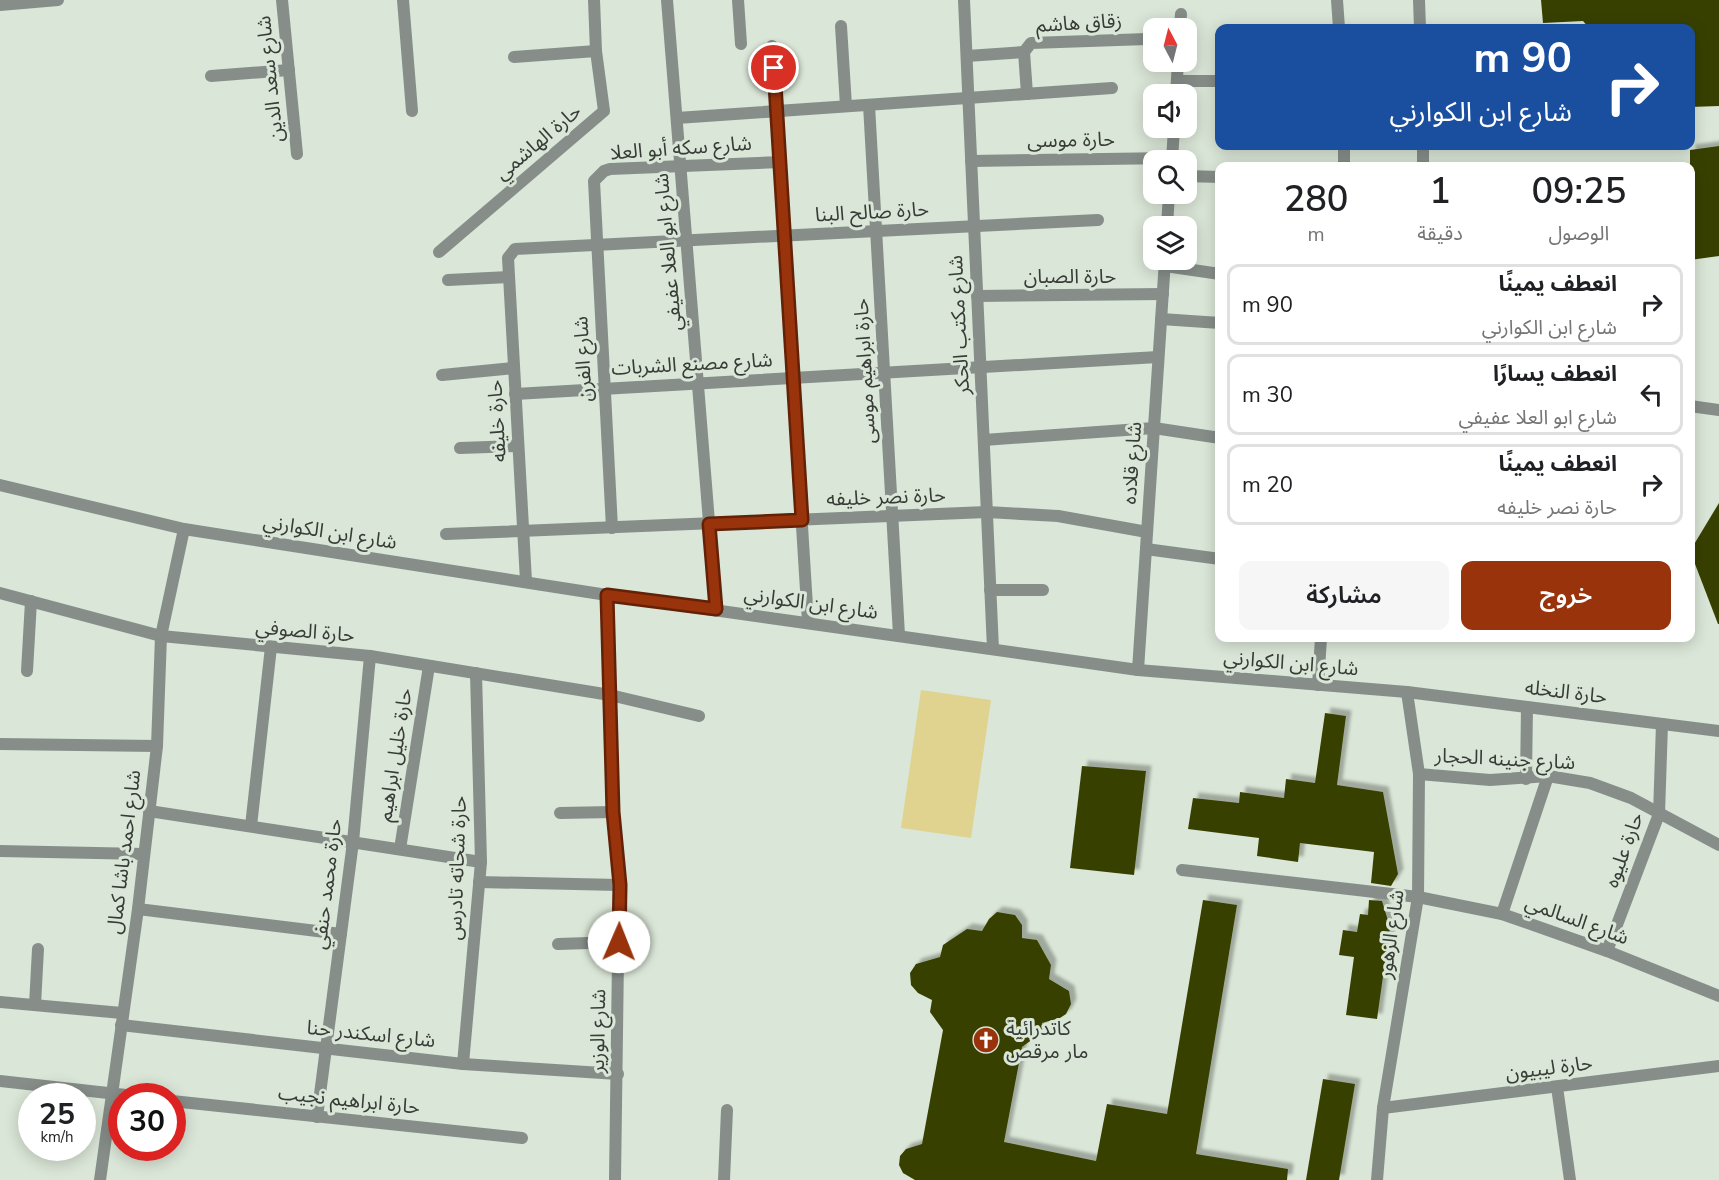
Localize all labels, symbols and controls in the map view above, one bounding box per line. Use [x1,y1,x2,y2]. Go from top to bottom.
street label: زقاق هاشم [1035,7,1123,40]
street label: شارع سعد الدين [250,14,291,144]
north arrow [1143,18,1197,72]
map controls [1143,18,1197,270]
text: 90 m [1473,30,1572,87]
pin [748,42,799,93]
icon: right [1593,48,1671,126]
icon: arrive [757,51,790,84]
button: sound [1143,84,1197,138]
text: شارع ابن الكوارني [1390,94,1572,131]
street label: حارة الهاشمي [489,98,588,187]
street label: حارة موسى [1027,126,1115,154]
street label: شارع سكه أبو العلا [609,130,753,167]
button: search [1143,150,1197,204]
text: 1 [1429,167,1451,216]
text: 09:25 [1531,167,1626,216]
street label: شارع ابو العلا عفيفي [648,172,690,332]
text: 280 [1284,175,1348,224]
street label: حارة صالح البنا [814,196,930,229]
button: layers [1143,216,1197,270]
text: دقيقة [1417,220,1463,247]
text: الوصول [1548,220,1609,247]
text: m [1308,221,1325,248]
street label: شارع مكتب الحكر [942,254,977,397]
street label: حارة الصبان [1024,263,1116,290]
text: انعطف يمينًا [1499,269,1617,299]
icon: right [1635,288,1668,321]
text: 90 m [1242,290,1293,320]
street label: حارة ابراهيم موسى [848,298,883,444]
text: شارع ابن الكوارني [1482,314,1617,341]
street label: شارع الفرن [567,315,600,402]
street label: شارع مصنع الشربات [611,346,773,383]
text: انعطف يسارًا [1493,359,1617,389]
icon: left [1635,378,1668,411]
street label: حارة خليفه [481,379,513,463]
text: 30 m [1242,380,1293,410]
text: شارع ابو العلا عفيفي [1459,404,1617,431]
street label: شارع قلاده [1116,421,1149,505]
text: انعطف يمينًا [1499,449,1617,479]
icon: right [1635,468,1668,501]
text: 20 m [1242,470,1293,500]
street label: حارة نصر خليفه [826,481,946,513]
text: حارة نصر خليفه [1497,494,1617,521]
street label: شارع ابن الكوارني [261,508,399,558]
button: مشاركة [1239,561,1449,630]
button: خروج [1461,561,1671,630]
street label: شارع ابن الكوارني [742,580,880,627]
street label: حارة الصوفي [254,613,356,650]
street label: شارع ابن الكوارني [1222,644,1360,684]
street label: حارة النخله [1523,674,1609,710]
street label: حارة خليل ابراهيم [371,686,420,824]
street label: شارع جنينه الحجار [1433,742,1576,777]
street label: شارع احمد باشا كمال [101,768,148,936]
street label: حارة شحاته تادرس [441,795,473,941]
street label: حارة عليوه [1598,809,1650,891]
street label: حارة محمد حنفي [306,817,350,951]
street label: شارع الزهور [1371,888,1412,981]
street label: شارع السالمي [1521,889,1633,953]
position arrow [587,910,651,974]
street label: شارع الوزير [584,989,613,1074]
street label: شارع اسكندر حنا [305,1014,437,1055]
place label: كاتدرائية مار مرقص [1006,1015,1089,1065]
church icon: كاتدرائية مار مرقص [971,1025,1001,1055]
street label: حارة ليبيون [1504,1049,1594,1087]
street label: حارة ابراهيم نجيب [277,1079,421,1122]
speed limit sign: 30 [108,1083,186,1161]
text: 25 [39,1094,75,1135]
text: km/h [40,1127,74,1147]

